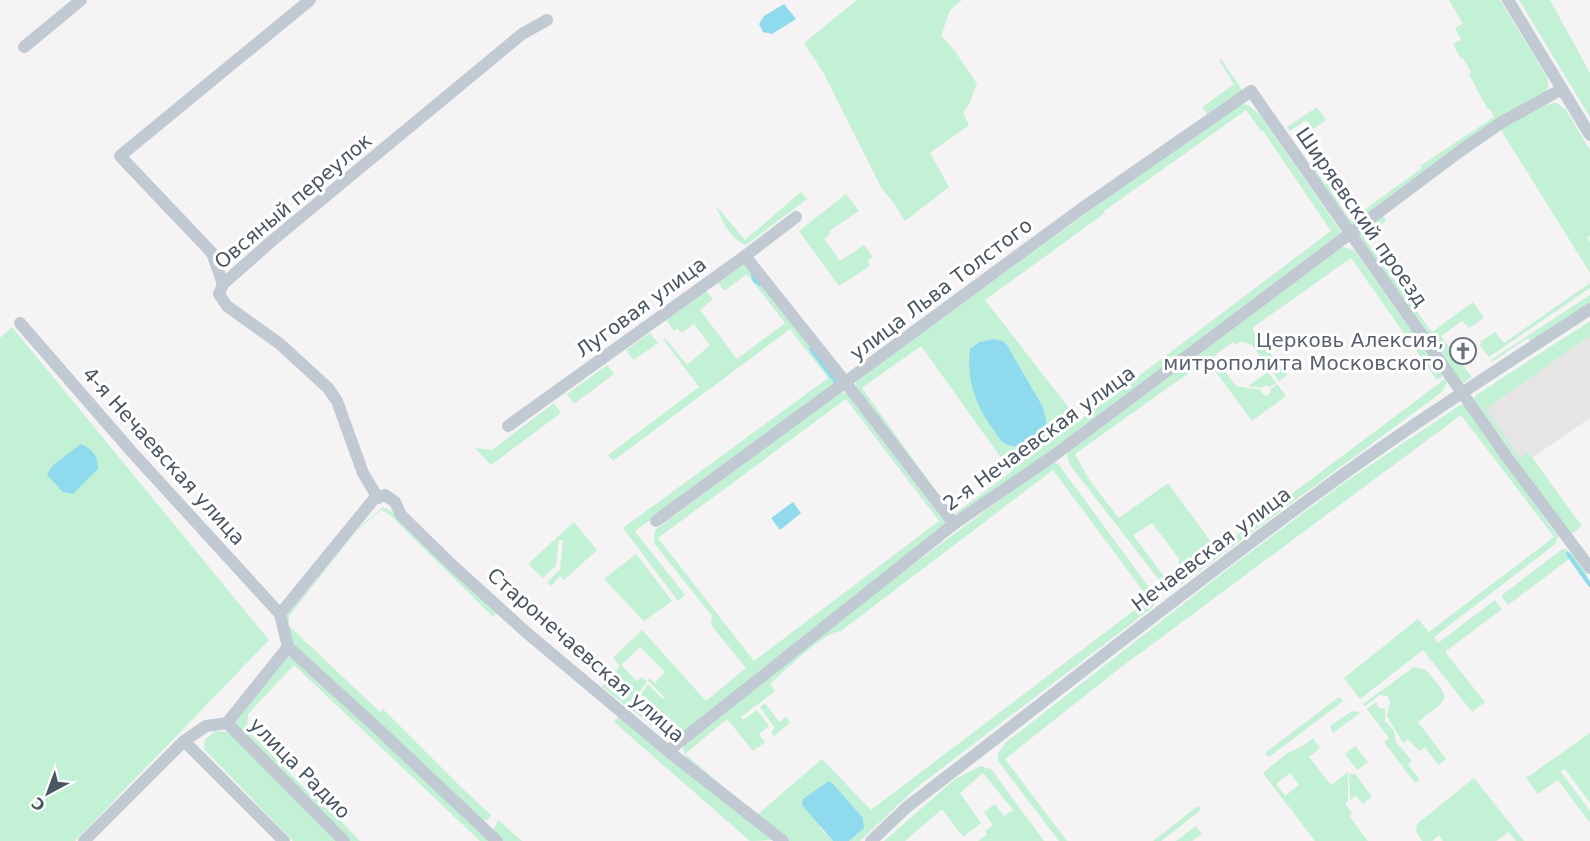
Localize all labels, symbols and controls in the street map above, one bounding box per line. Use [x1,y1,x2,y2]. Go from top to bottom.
street label: Ширяевский проезд [1291,123,1433,311]
street label: Овсяный переулок [209,128,377,274]
street label: улица Льва Толстого [845,213,1037,365]
street label: Луговая улица [571,252,711,362]
place label: Церковь Алексия, митрополита Московского [1163,328,1444,375]
church icon: Церковь Алексия, митрополита Московского [1448,336,1478,366]
street label: 2-я Нечаевская улица [938,360,1140,516]
street label: 4-я Нечаевская улица [78,362,250,550]
street label: Нечаевская улица [1127,481,1295,617]
street label: Старонечаевская улица [482,563,690,747]
street label: улица Радио [244,712,356,824]
north arrow [18,763,78,823]
text: С [28,793,49,815]

